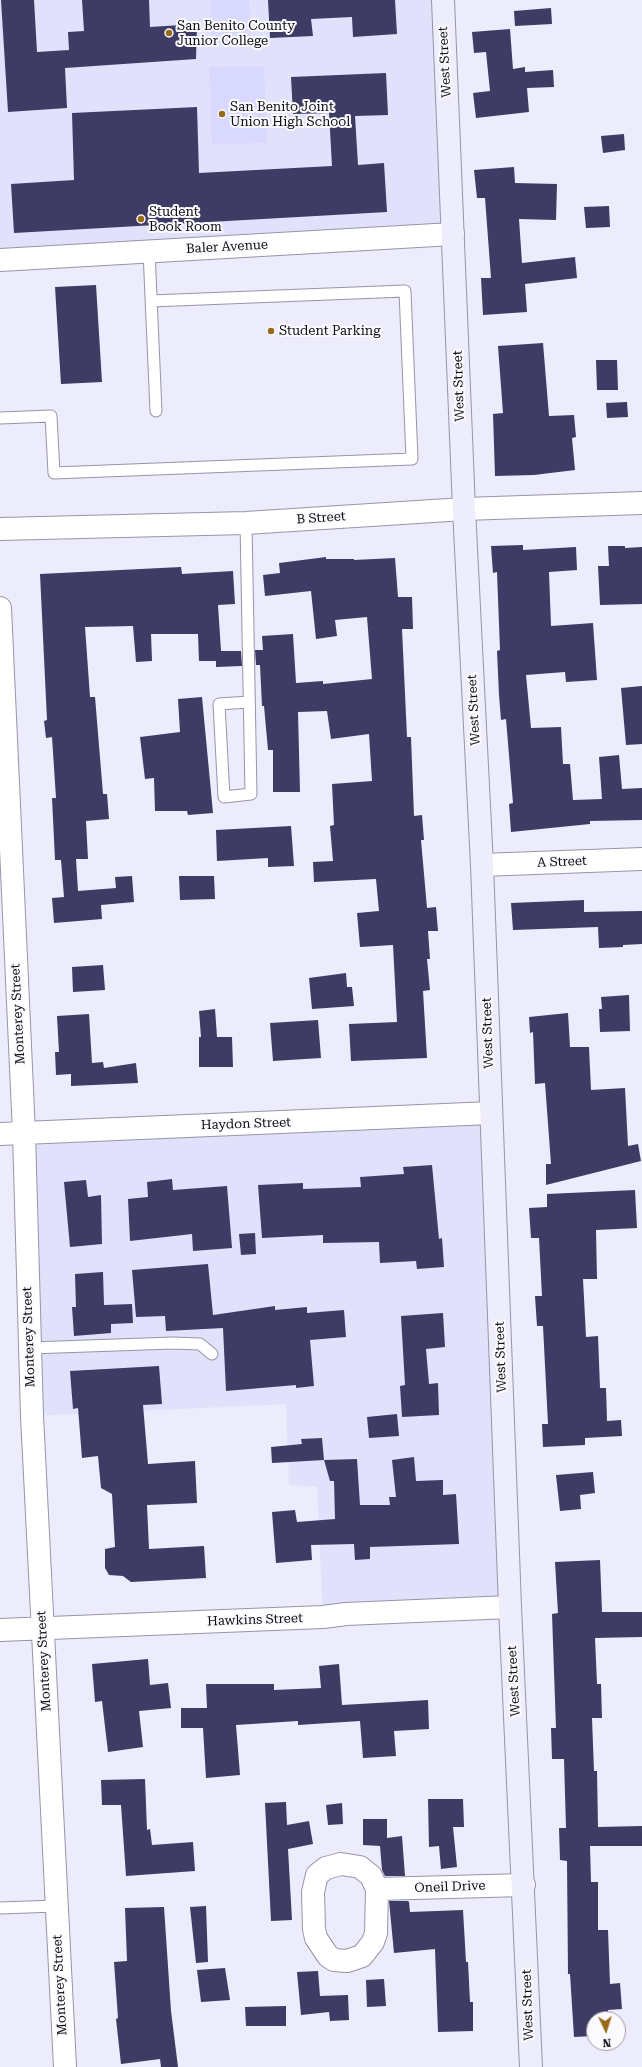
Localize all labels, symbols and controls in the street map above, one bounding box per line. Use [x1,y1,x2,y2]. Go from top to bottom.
place label: San Benito County Junior College [177,18,295,49]
street label: West Street [435,26,455,98]
marker: San Benito County Junior College [164,28,174,38]
place label: San Benito Joint Union High School [230,99,350,130]
marker: San Benito Joint Union High School [217,109,227,119]
place label: Student Book Room [149,204,222,235]
marker: Student Book Room [136,214,146,224]
street label: Baler Avenue [186,237,268,257]
place label: Student Parking [279,323,381,339]
marker: Student Parking [266,326,276,336]
street label: West Street [450,350,468,422]
street label: B Street [296,509,346,527]
street label: West Street [464,674,484,746]
street label: A Street [537,853,587,871]
street label: Monterey Street [8,963,28,1065]
street label: West Street [479,997,497,1069]
street label: Haydon Street [201,1115,291,1133]
street label: Monterey Street [19,1286,39,1388]
street label: West Street [492,1321,510,1393]
street label: Monterey Street [34,1610,54,1712]
street label: Hawkins Street [207,1611,303,1629]
street label: West Street [504,1645,524,1717]
street label: Oneil Drive [414,1878,486,1896]
street label: Monterey Street [50,1934,70,2036]
street label: West Street [519,1969,537,2041]
north arrow [586,2011,626,2051]
text: N [602,2036,611,2049]

